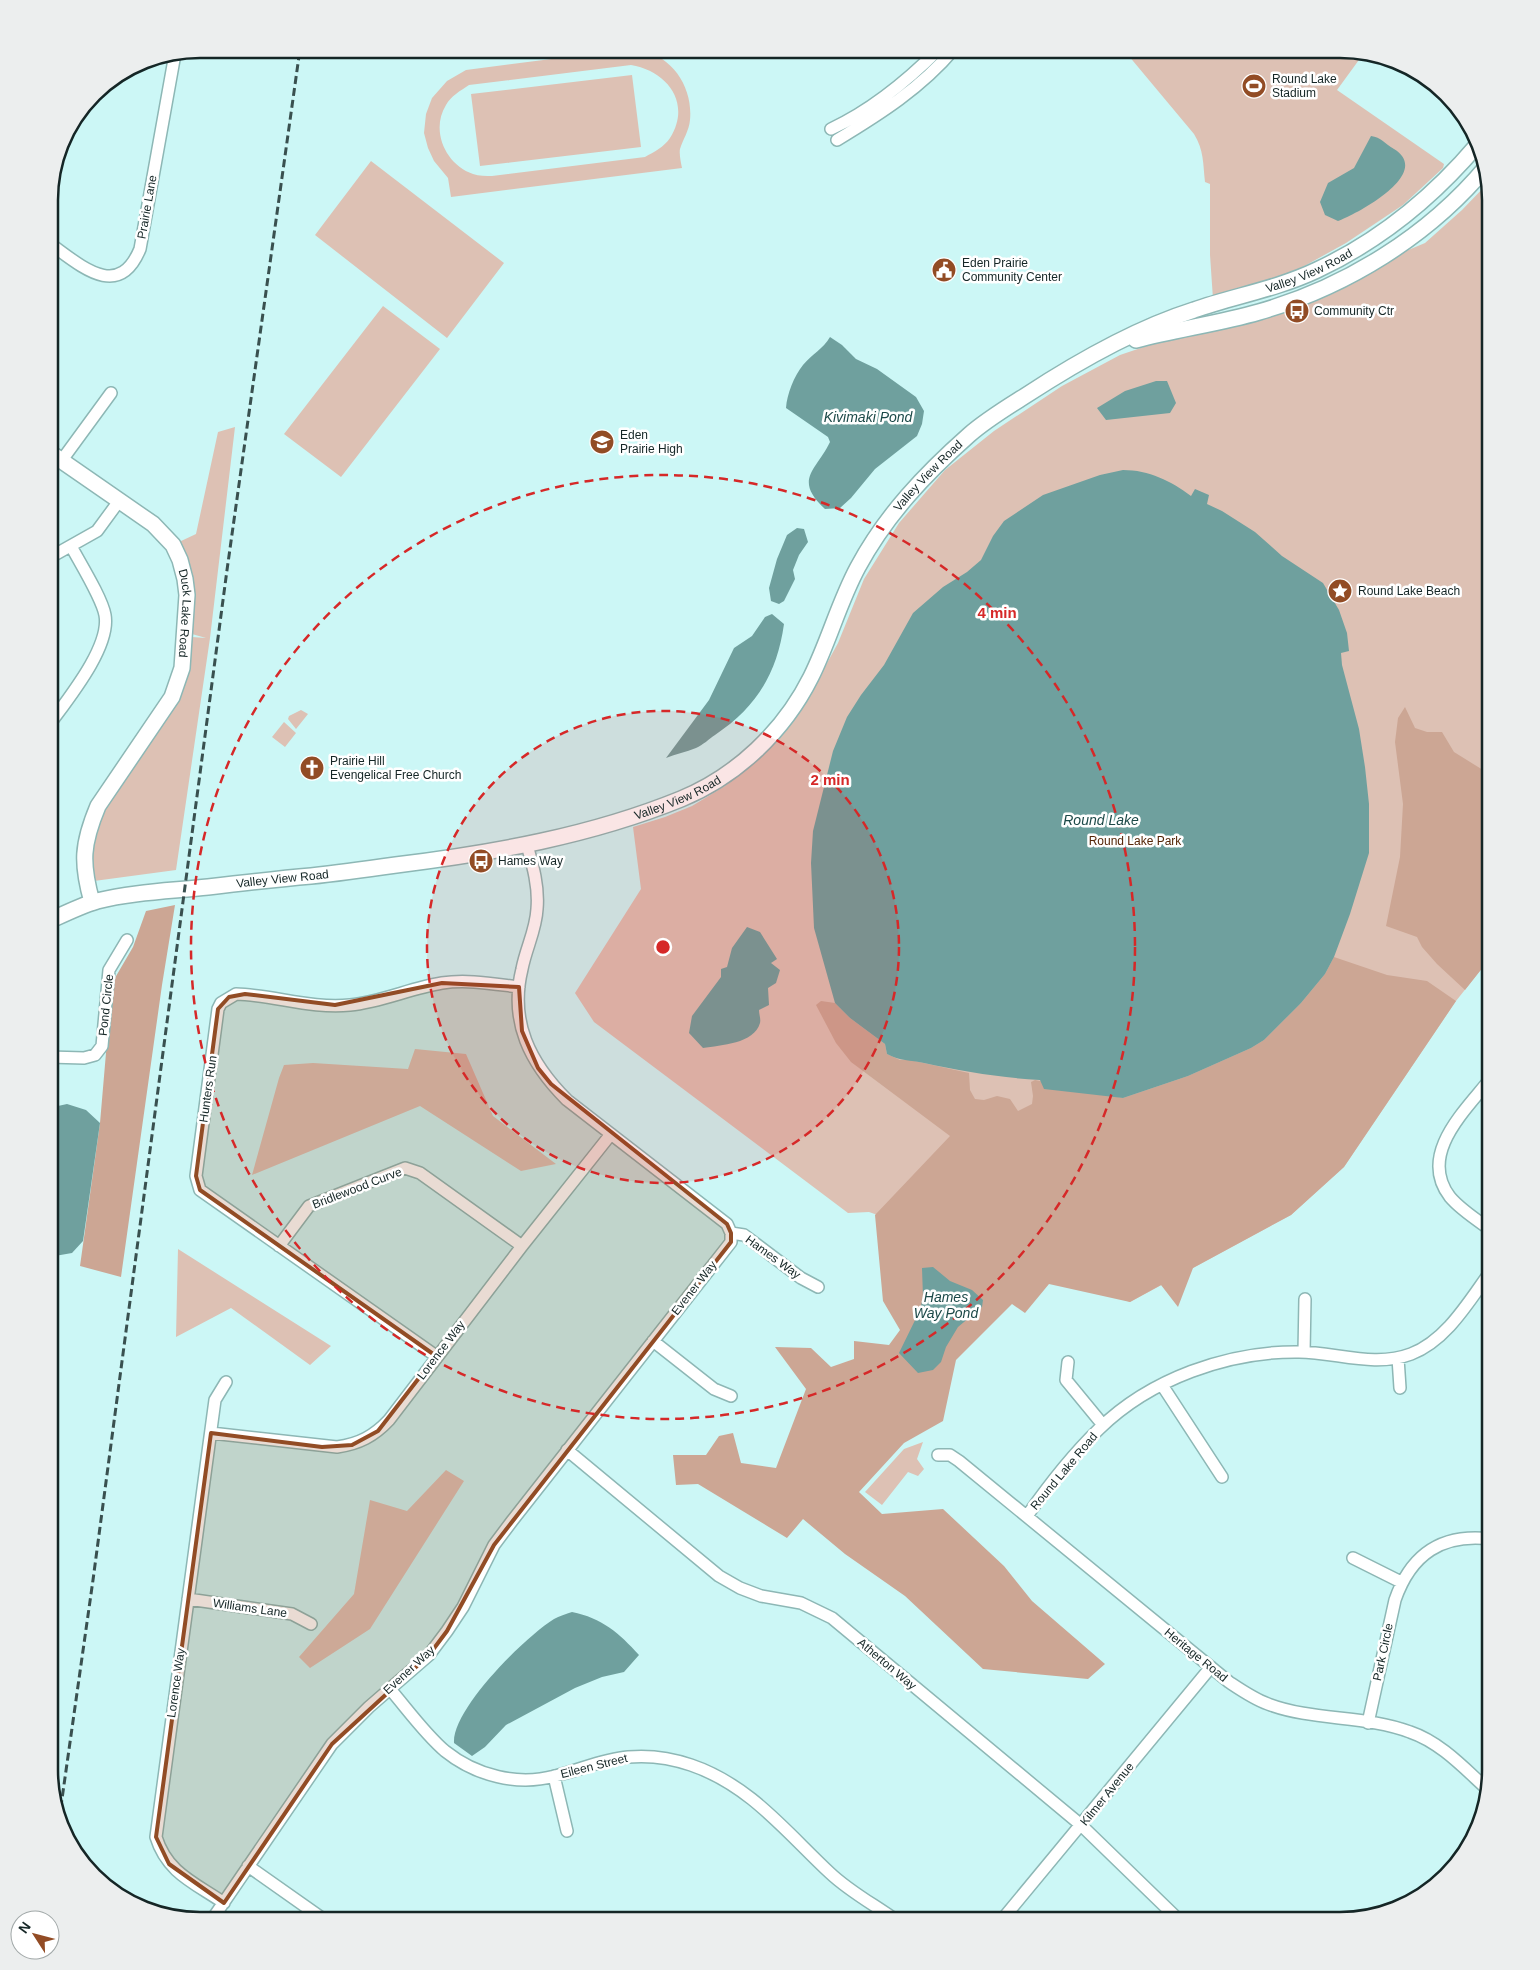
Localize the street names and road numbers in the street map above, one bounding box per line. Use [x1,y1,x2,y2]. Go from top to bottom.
street label: Prairie Lane [134,174,160,240]
street label: Valley View Road [1264,246,1355,296]
street label: Valley View Road [891,437,965,514]
street label: Duck Lake Road [176,567,194,658]
street label: Valley View Road [633,773,724,823]
street label: Valley View Road [235,867,330,891]
street label: Pond Circle [96,973,116,1037]
street label: Hunters Run [196,1055,220,1123]
street label: Bridlewood Curve [310,1164,404,1212]
street label: Hames Way [743,1232,803,1282]
street label: Evener Way [668,1258,720,1318]
street label: Lorence Way [414,1318,468,1382]
street label: Round Lake Road [1028,1429,1100,1513]
street label: Williams Lane [212,1596,288,1620]
street label: Park Circle [1370,1622,1396,1682]
street label: Heritage Road [1162,1625,1230,1685]
street label: Atherton Way [855,1635,919,1693]
street label: Evener Way [380,1643,438,1697]
street label: Lorence Way [164,1647,188,1719]
street label: Eileen Street [559,1751,630,1781]
street label: Kilmer Avenue [1077,1759,1137,1828]

